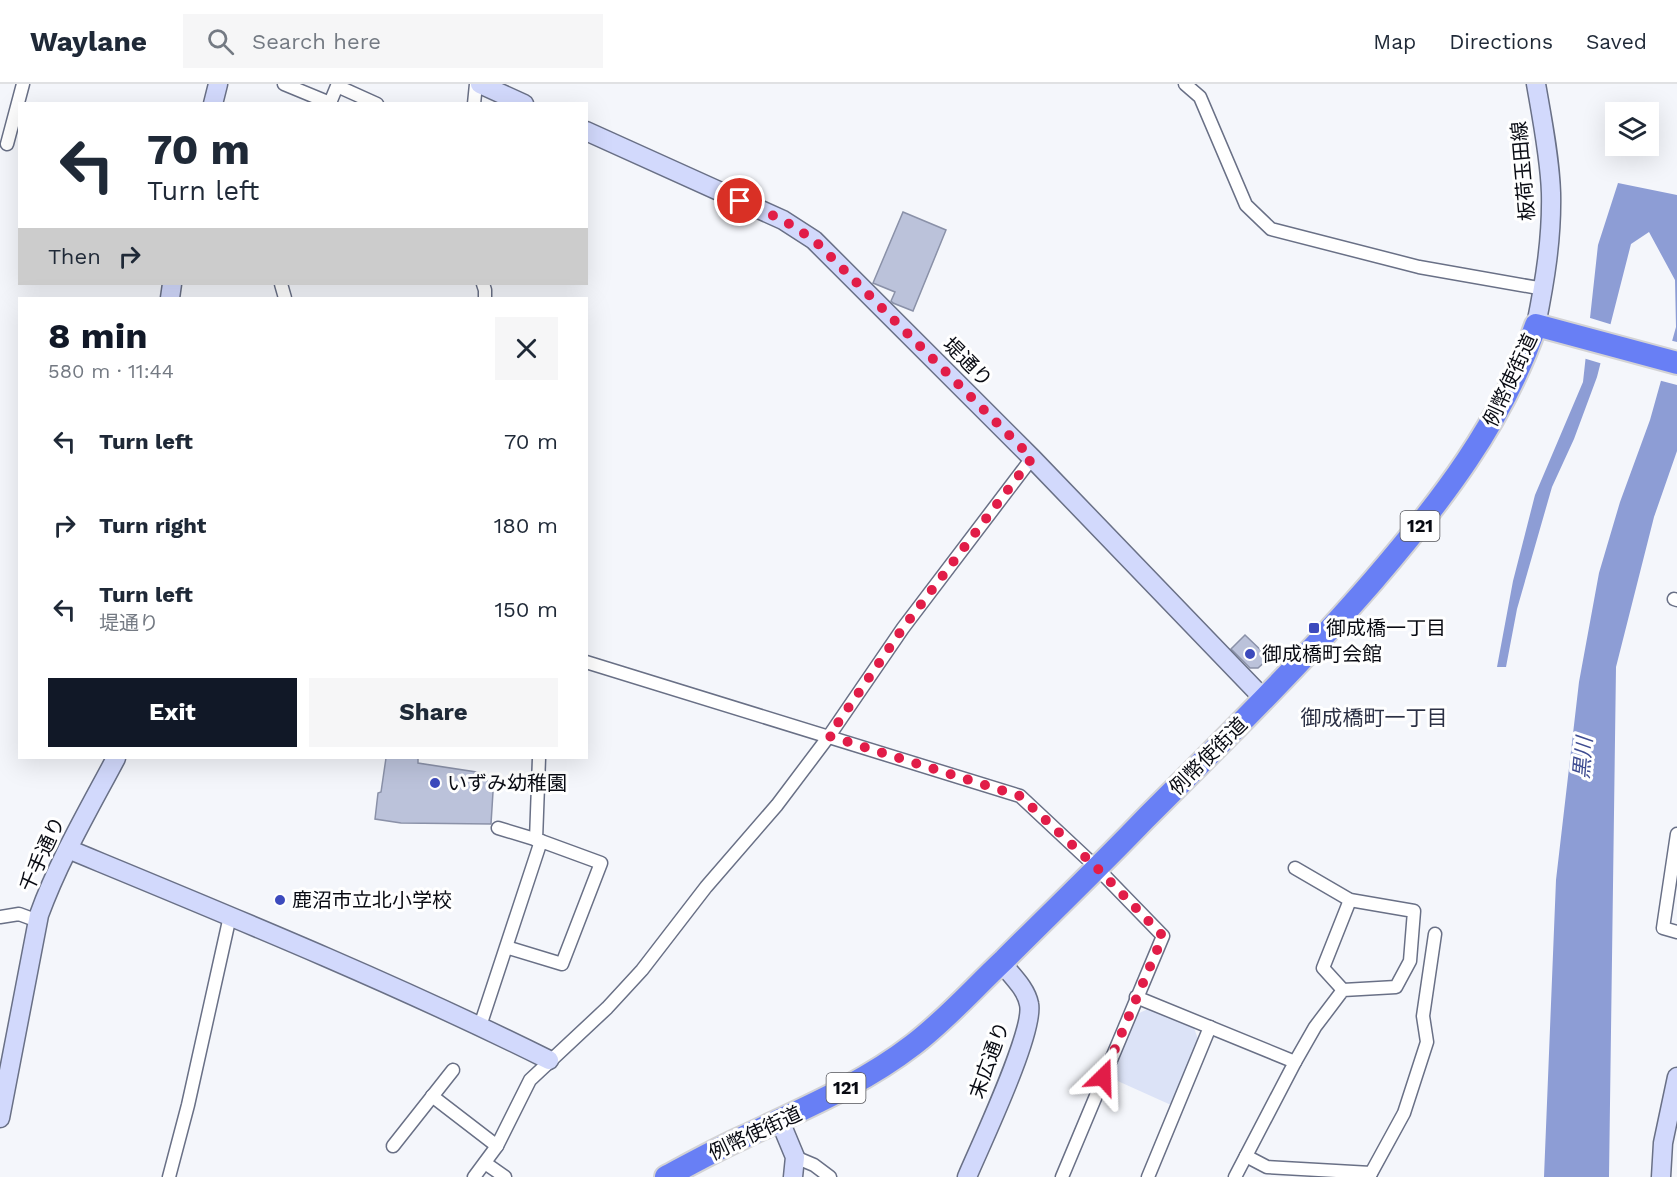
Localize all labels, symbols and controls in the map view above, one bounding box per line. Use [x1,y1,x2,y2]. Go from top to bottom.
search box [183,14,603,68]
text: Waylane [30,25,147,58]
icon: search [204,25,237,58]
text: Search here [252,29,381,54]
text: Map [1373,29,1416,54]
text: Directions [1449,29,1553,54]
text: Saved [1586,29,1647,54]
map controls [1605,102,1659,156]
button: layers [1605,102,1659,156]
street label: 板荷玉田線 [1507,120,1539,222]
text: 70 m [147,125,250,174]
icon: left [48,126,126,204]
text: Turn left [147,175,259,207]
pin [714,175,765,226]
icon: arrive [723,184,756,217]
icon: right [113,240,146,273]
text: Then [48,244,101,269]
text: 8 min [48,315,148,357]
button: close [495,317,558,380]
street label: 例幣使街道 [1478,330,1542,430]
street label: 堤通り [938,332,998,392]
text: 580 m · 11:44 [48,359,174,383]
icon: left [48,425,81,458]
text: Turn left [99,429,193,454]
text: 70 m [504,429,558,454]
icon: right [48,509,81,542]
road number: 121 [1400,511,1440,541]
text: Turn right [99,513,206,538]
text: 180 m [494,513,558,538]
text: Turn left [99,582,193,607]
icon: left [48,593,81,626]
text: 150 m [494,597,558,622]
text: 堤通り [99,611,159,635]
place label: 御成橋一丁目 [1326,616,1446,640]
marker: 御成橋一丁目 [1307,621,1321,635]
place label: 御成橋町会館 [1262,642,1382,666]
marker: 御成橋町会館 [1243,647,1257,661]
button: Exit [48,678,297,747]
button: Share [309,678,558,747]
district label: 御成橋町一丁目 [1301,705,1448,730]
street label: 例幣使街道 [1164,712,1252,800]
water label: 黒川 [1568,734,1597,780]
place label: いずみ幼稚園 [447,771,567,795]
marker: いずみ幼稚園 [428,776,442,790]
street label: 千手通り [14,813,70,895]
place label: 鹿沼市立北小学校 [292,888,452,912]
marker: 鹿沼市立北小学校 [273,893,287,907]
street label: 末広通り [964,1018,1014,1102]
position arrow [1071,1045,1135,1109]
road number: 121 [826,1073,866,1103]
street label: 例幣使街道 [705,1101,805,1165]

